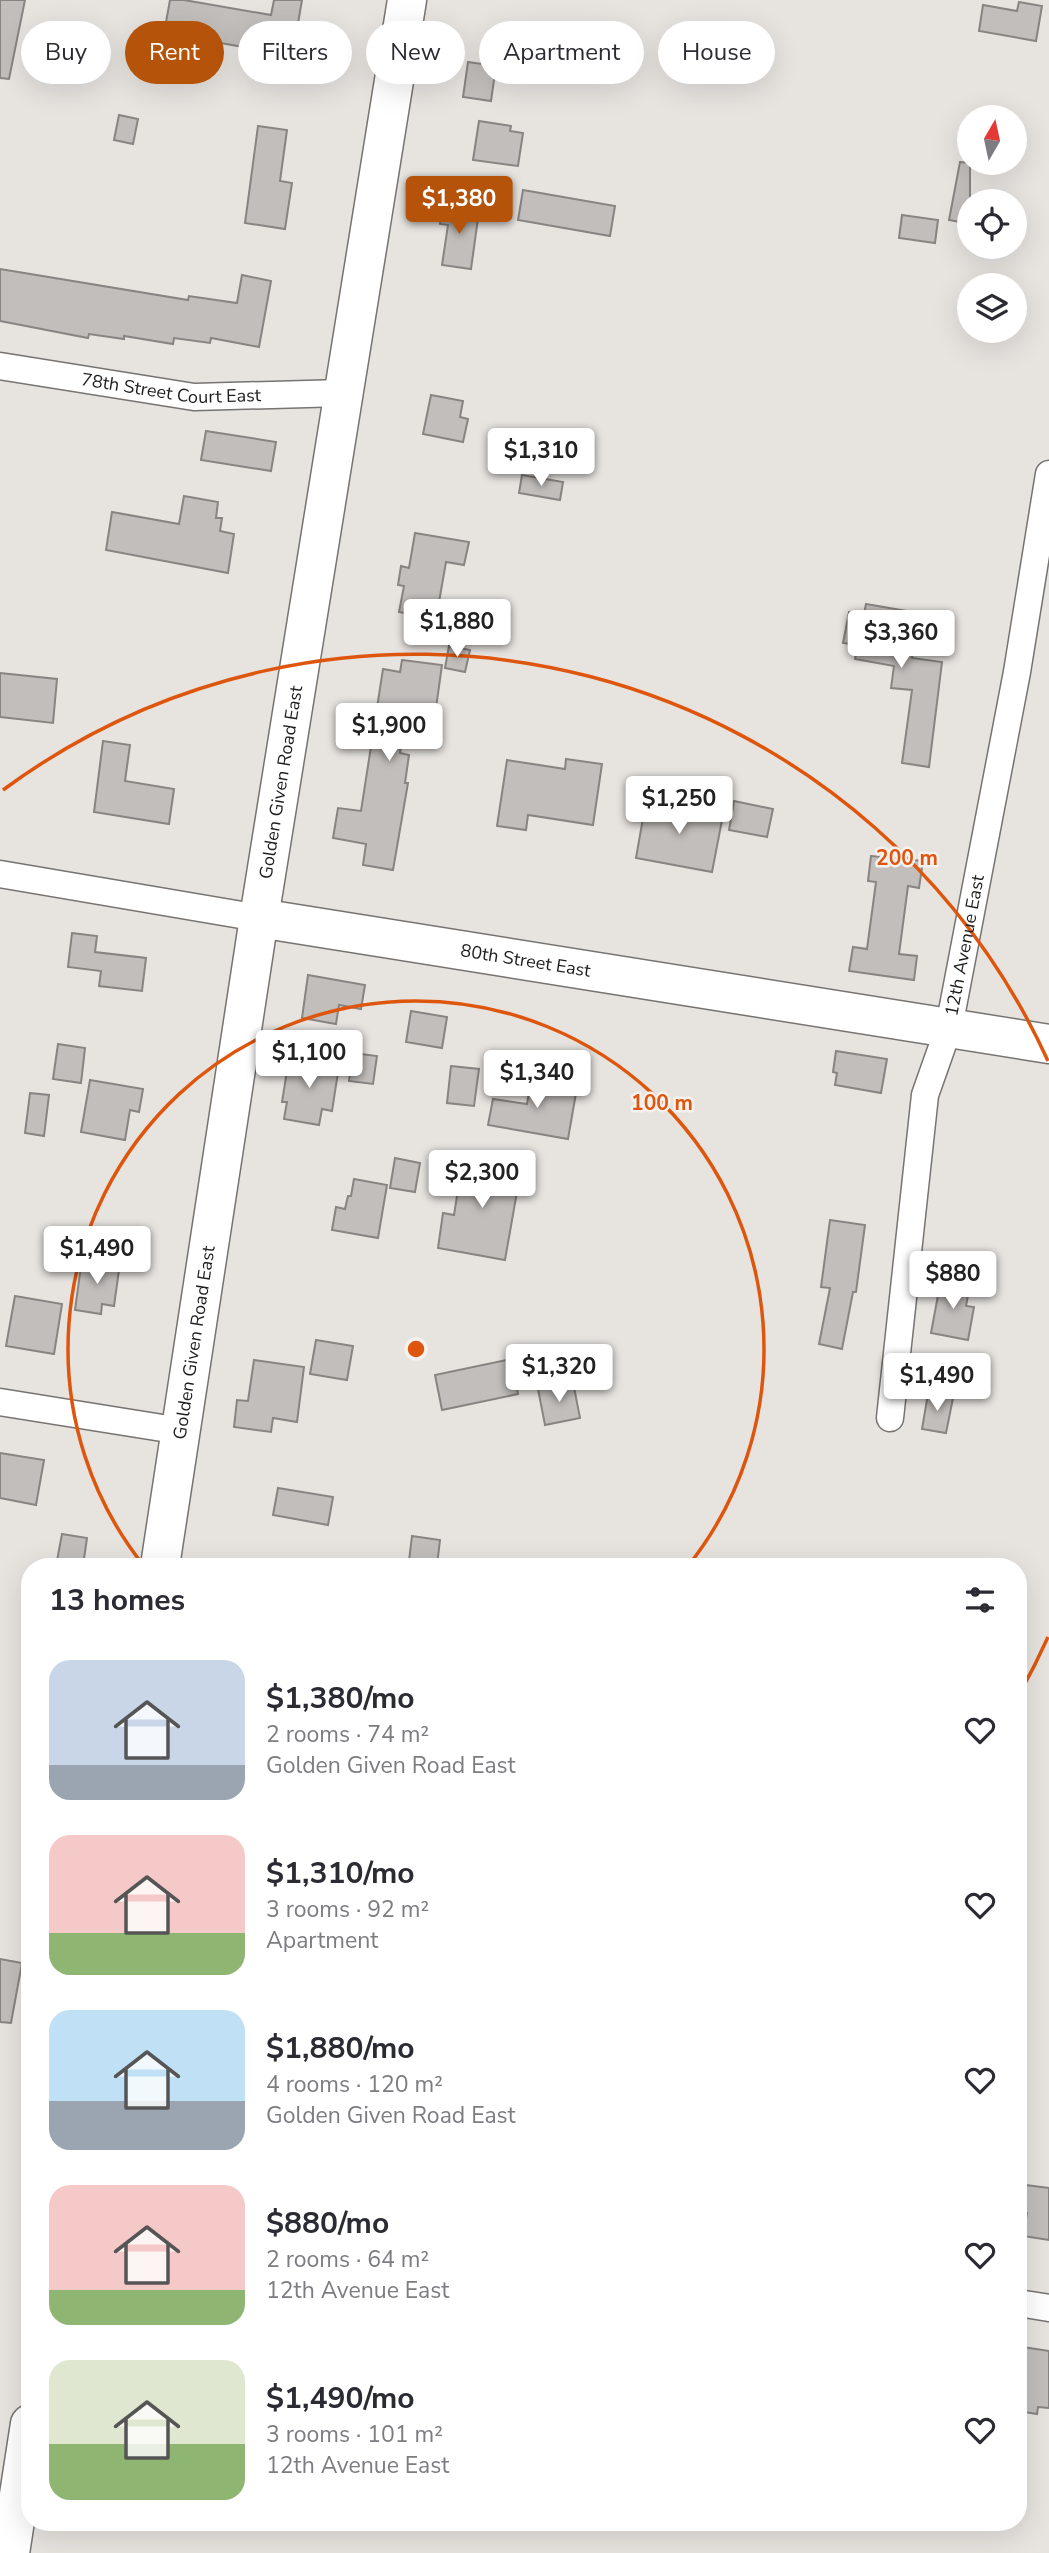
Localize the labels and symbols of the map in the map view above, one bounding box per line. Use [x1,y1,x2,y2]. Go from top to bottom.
north arrow [957,105,1027,175]
pin: $1,380 [402,176,516,236]
street label: 78th Street Court East [80,367,262,410]
pin: $1,310 [484,428,598,488]
pin: $1,880 [400,600,514,659]
pin: $3,360 [844,610,958,670]
street label: Golden Given Road East [253,683,308,881]
pin: $1,900 [332,704,446,763]
pin: $1,250 [622,776,736,836]
text: 200 m [876,844,938,872]
street label: 12th Avenue East [939,872,990,1018]
street label: 80th Street East [459,938,593,983]
pin: $1,100 [252,1030,366,1090]
pin: $1,340 [480,1050,594,1110]
text: 100 m [631,1089,693,1117]
pin: $2,300 [425,1150,539,1210]
pin: $1,490 [40,1226,154,1286]
street label: Golden Given Road East [168,1243,221,1441]
pin: $880 [912,1252,994,1311]
centre of rings [404,1337,428,1361]
pin: $1,320 [502,1344,616,1404]
pin: $1,490 [880,1354,994,1413]

